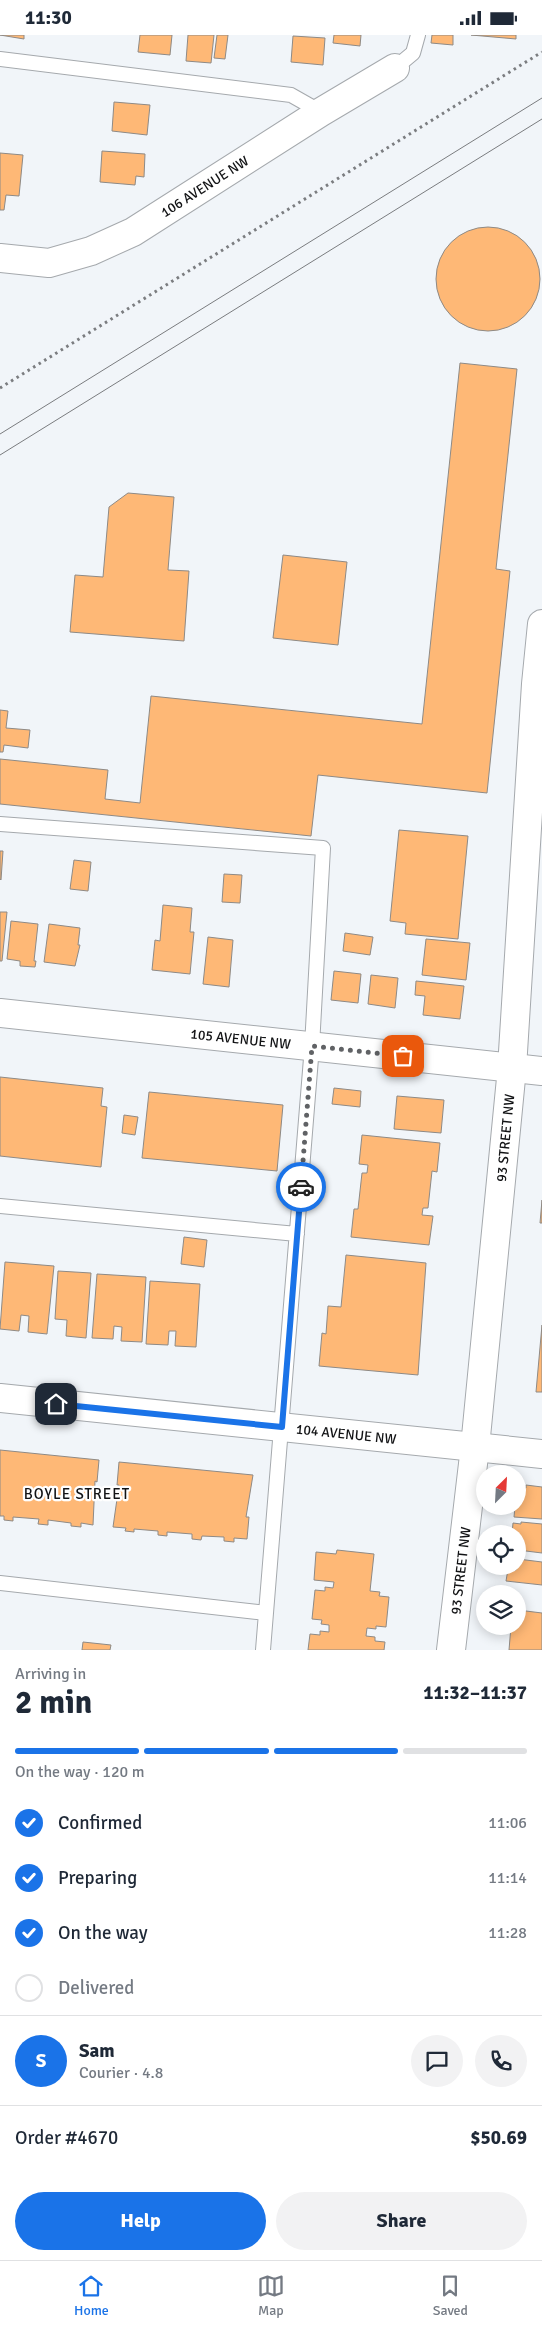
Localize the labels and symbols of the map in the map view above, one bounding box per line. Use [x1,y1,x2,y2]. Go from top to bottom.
street label: 106 AVENUE NW [158,152,252,221]
street label: 105 AVENUE NW [189,1025,292,1053]
pin [382,1035,424,1077]
street label: 93 STREET NW [493,1093,518,1183]
courier [276,1162,326,1212]
pin [35,1383,77,1425]
street label: 104 AVENUE NW [295,1421,397,1448]
north arrow [476,1465,526,1515]
district label: BOYLE STREET [24,1485,130,1503]
street label: 93 STREET NW [447,1526,475,1615]

